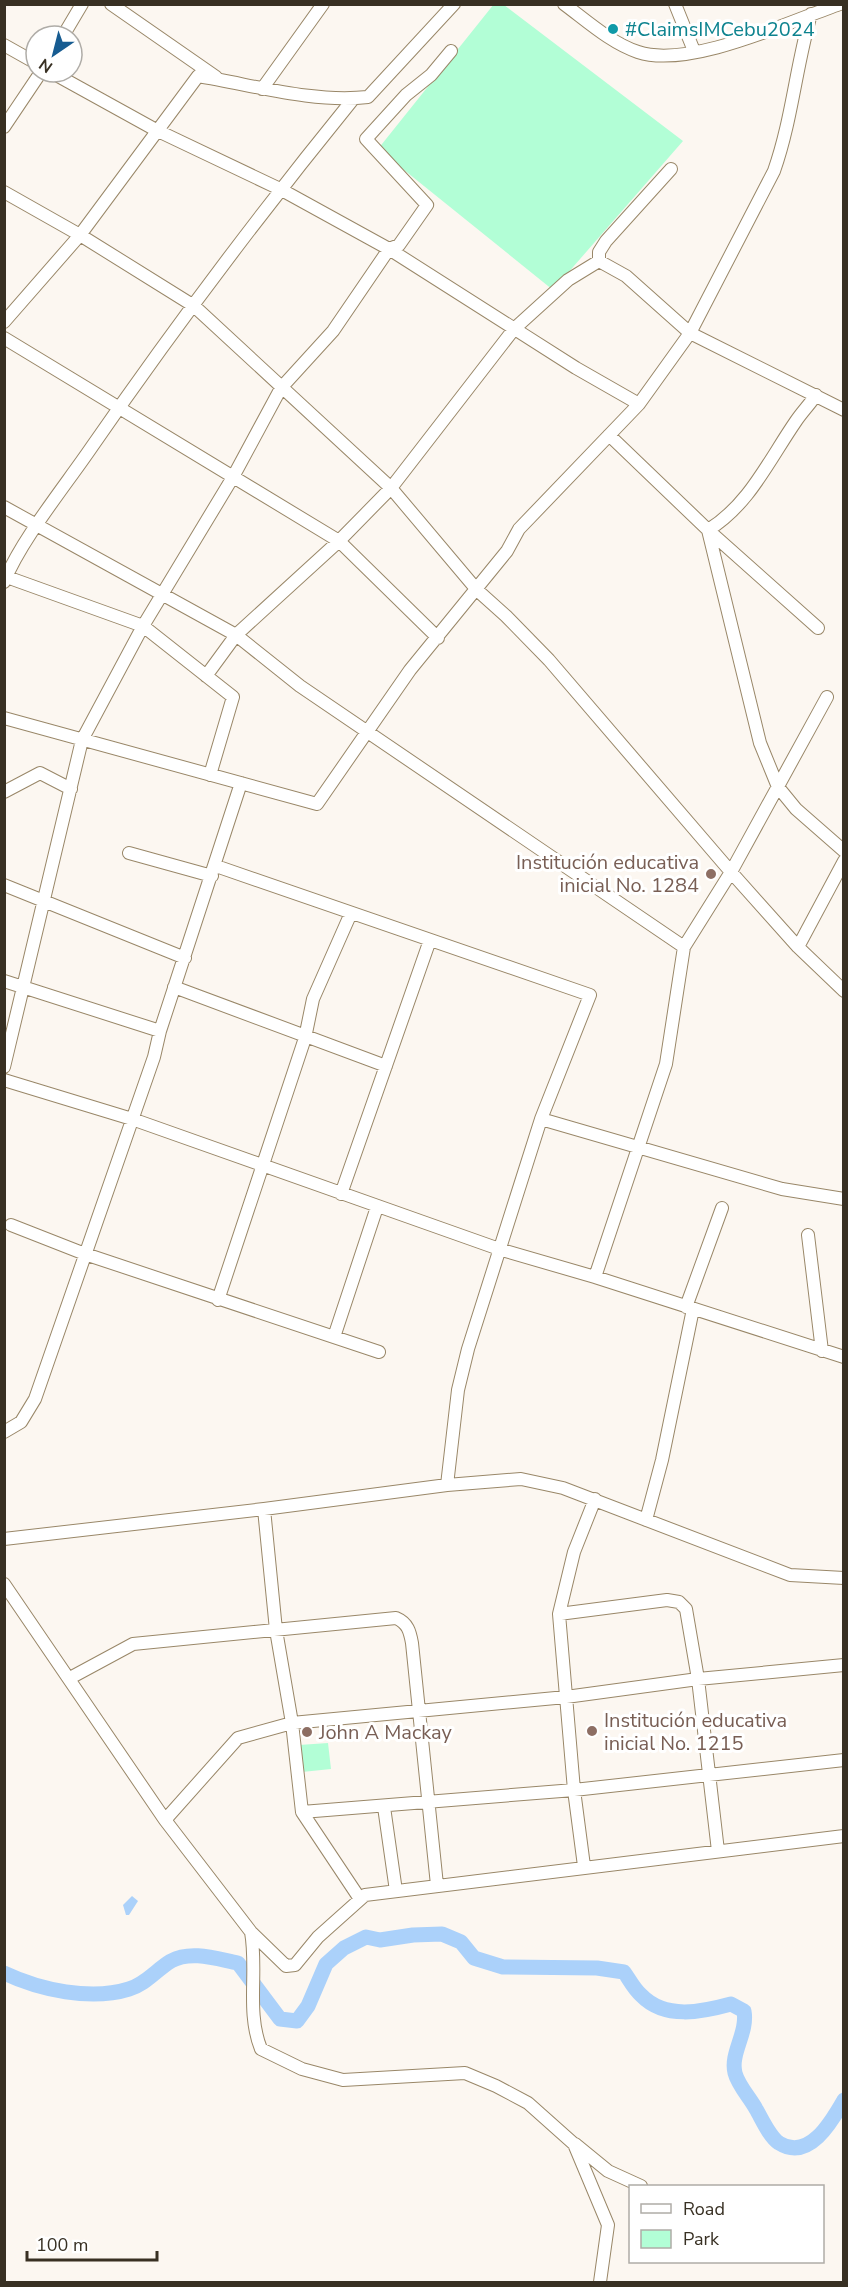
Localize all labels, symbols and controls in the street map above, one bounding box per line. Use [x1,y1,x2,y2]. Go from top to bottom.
place label: #ClaimsIMCebu2024 [625,16,815,43]
marker: #ClaimsIMCebu2024 [606,22,620,36]
north arrow [24,24,84,84]
text: N [35,53,57,78]
place label: Institución educativa inicial No. 1284 [516,849,699,899]
marker: Institución educativa inicial No. 1284 [704,867,718,881]
place label: Institución educativa inicial No. 1215 [604,1707,787,1757]
place label: John A Mackay [318,1719,453,1746]
marker: Institución educativa inicial No. 1215 [585,1724,599,1738]
marker: John A Mackay [300,1725,314,1739]
legend [629,2185,824,2263]
text: Road [683,2197,725,2221]
scale bar [27,2224,158,2262]
text: Park [683,2227,720,2251]
text: 100 m [36,2233,88,2257]

